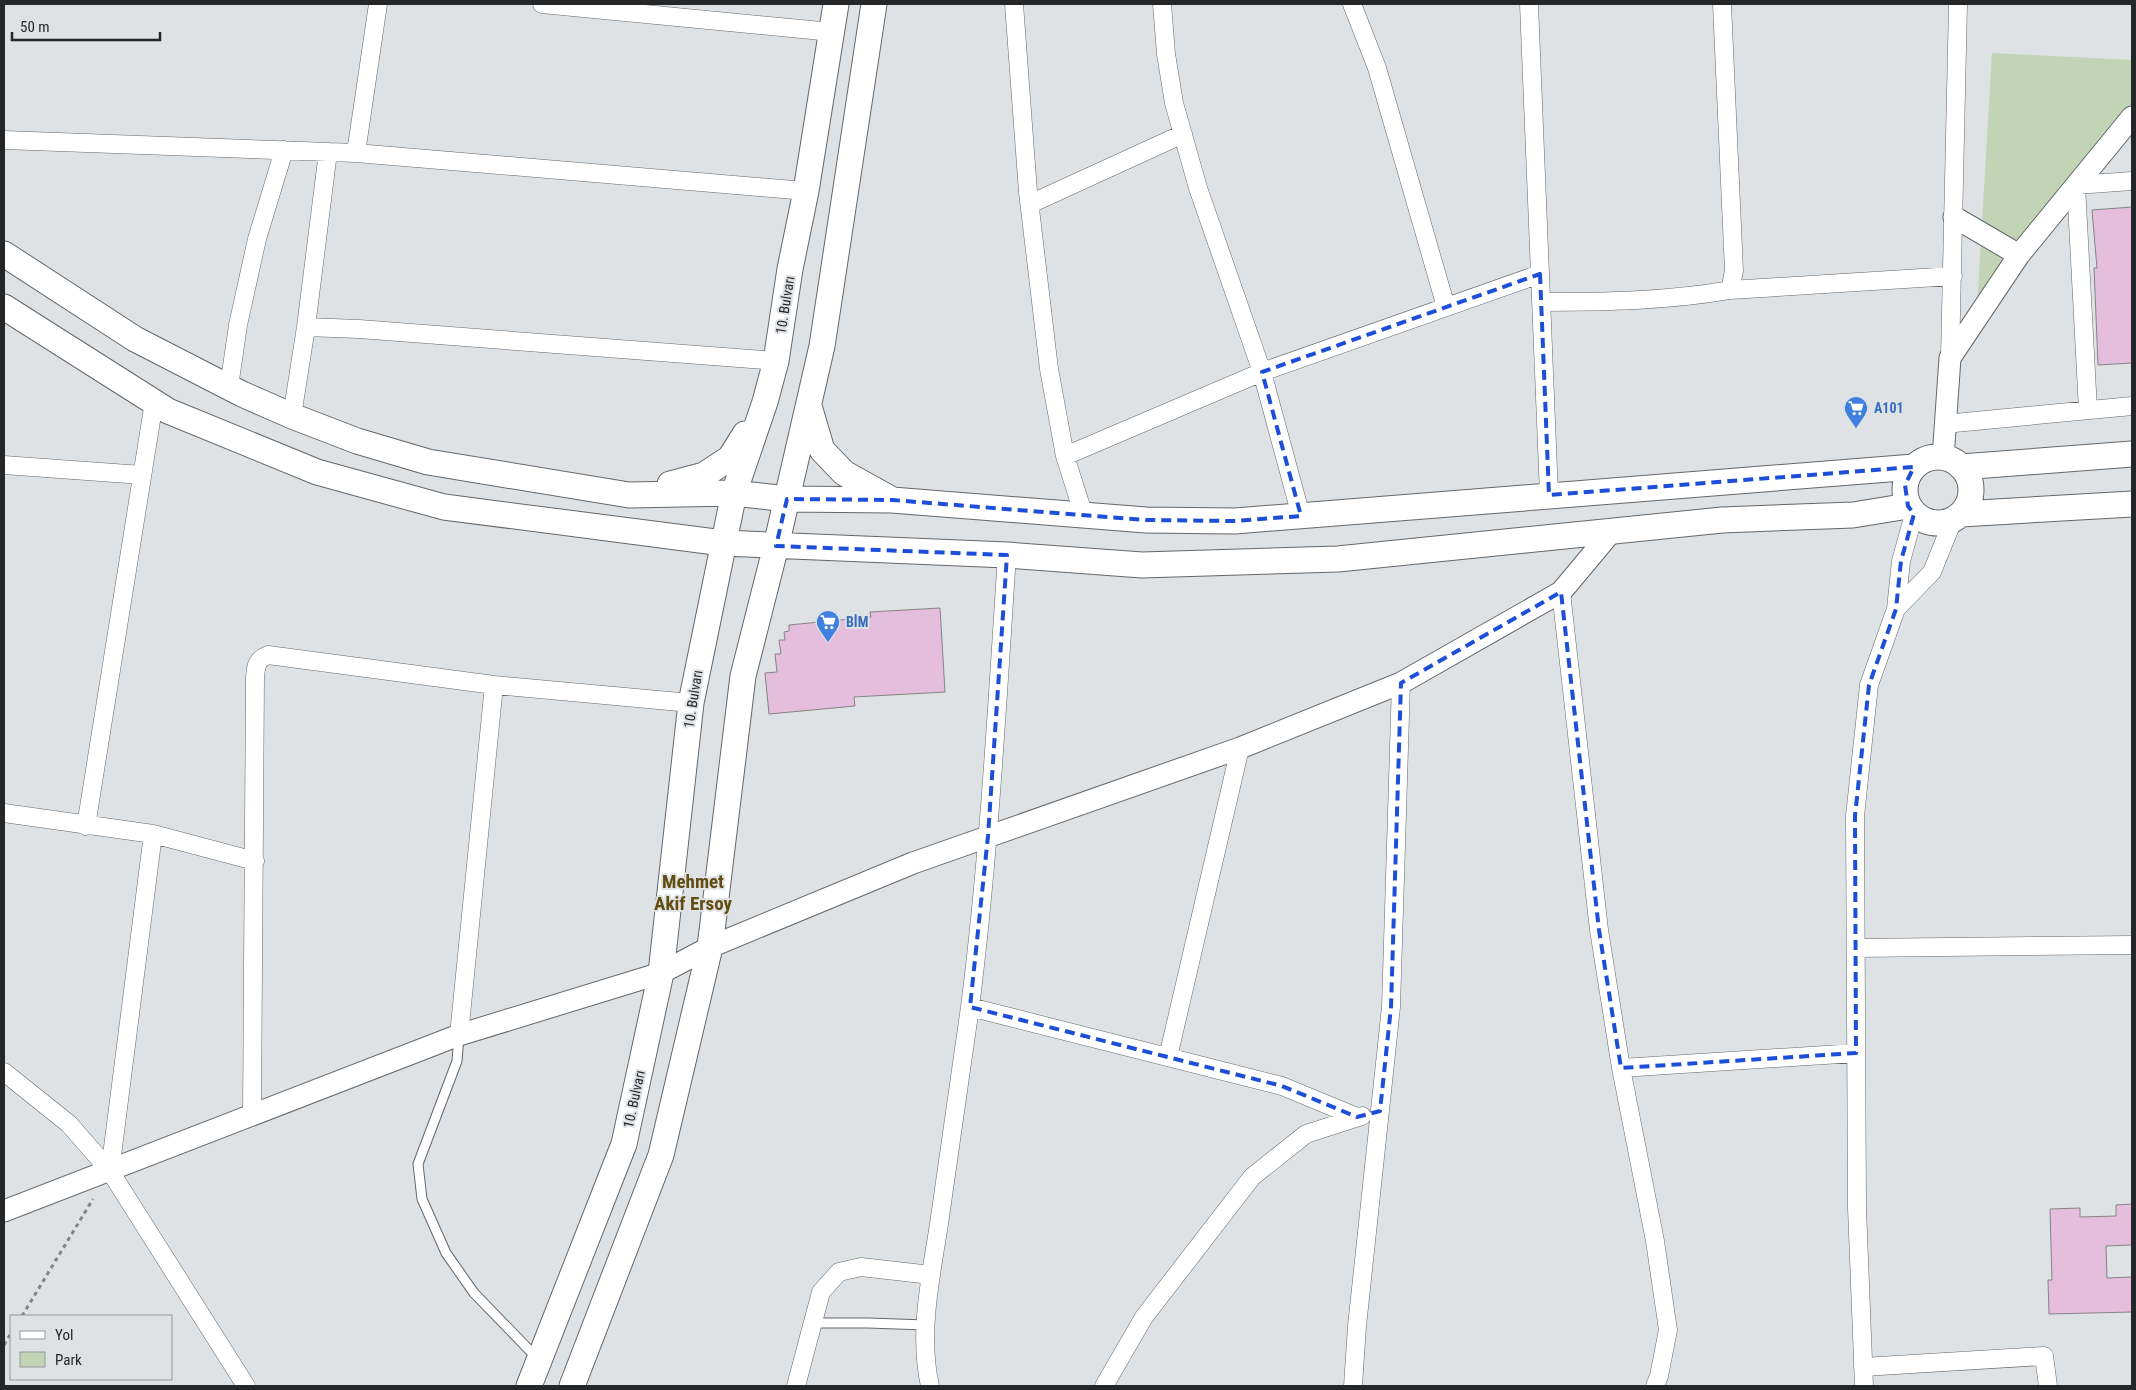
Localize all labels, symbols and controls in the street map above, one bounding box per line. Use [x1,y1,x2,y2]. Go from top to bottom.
scale bar [12,10,160,42]
text: 50 m [20,18,50,36]
street label: 10. Bulvarı [773,275,797,335]
supermarket icon: A101 [1843,395,1869,429]
place label: A101 [1874,400,1904,416]
supermarket icon: BİM [815,609,841,643]
place label: BİM [846,614,868,630]
street label: 10. Bulvarı [681,669,705,729]
district label: Mehmet Akif Ersoy [654,870,732,915]
street label: 10. Bulvarı [620,1069,648,1129]
legend [10,1315,172,1380]
text: Yol [55,1326,73,1344]
text: Park [55,1351,82,1369]

